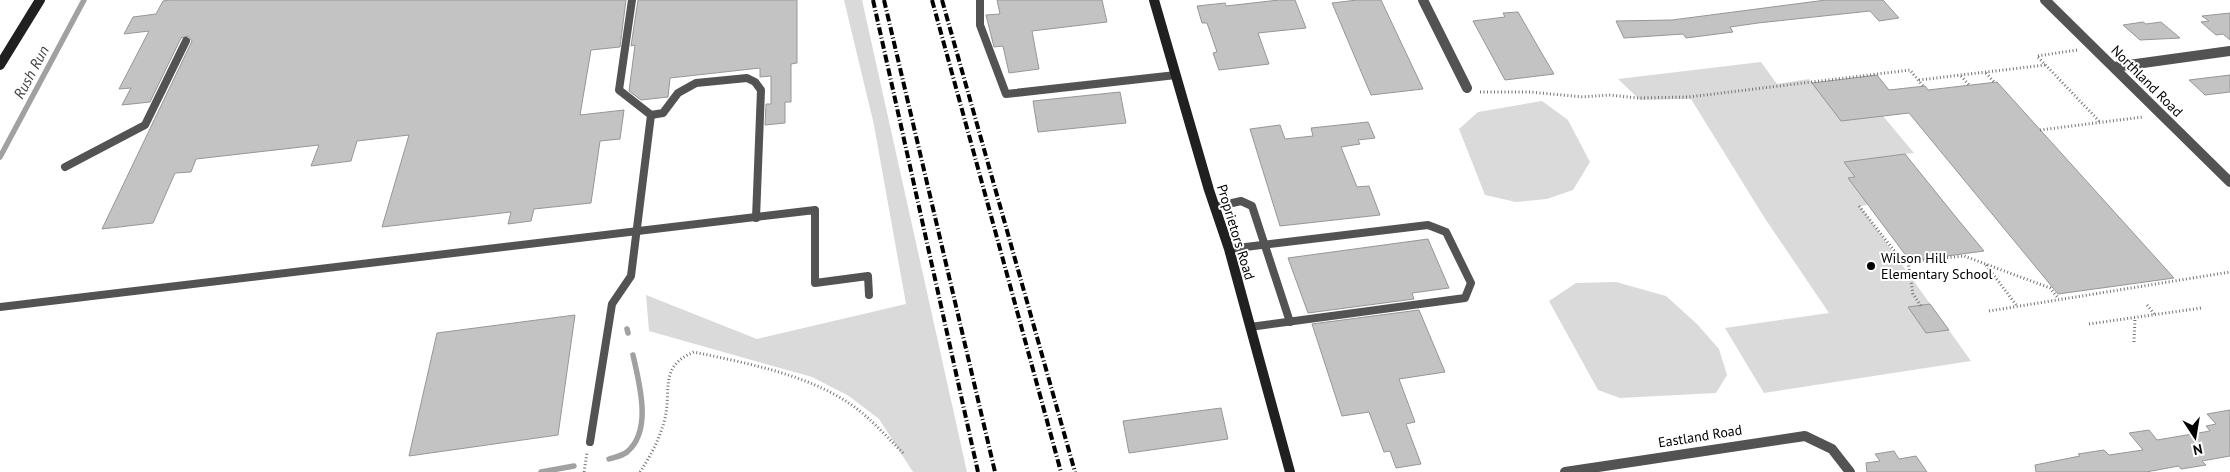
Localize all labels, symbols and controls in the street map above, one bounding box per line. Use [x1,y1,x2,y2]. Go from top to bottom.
street label: Northland Road [2107,41,2187,121]
water label: Rush Run [9,42,53,102]
street label: Proprietors Road [1213,182,1259,282]
place label: Wilson Hill Elementary School [1881,249,1993,283]
marker: Wilson Hill Elementary School [1865,260,1877,272]
north arrow [2170,412,2220,462]
street label: Eastland Road [1657,420,1743,452]
text: N [2191,440,2204,459]

